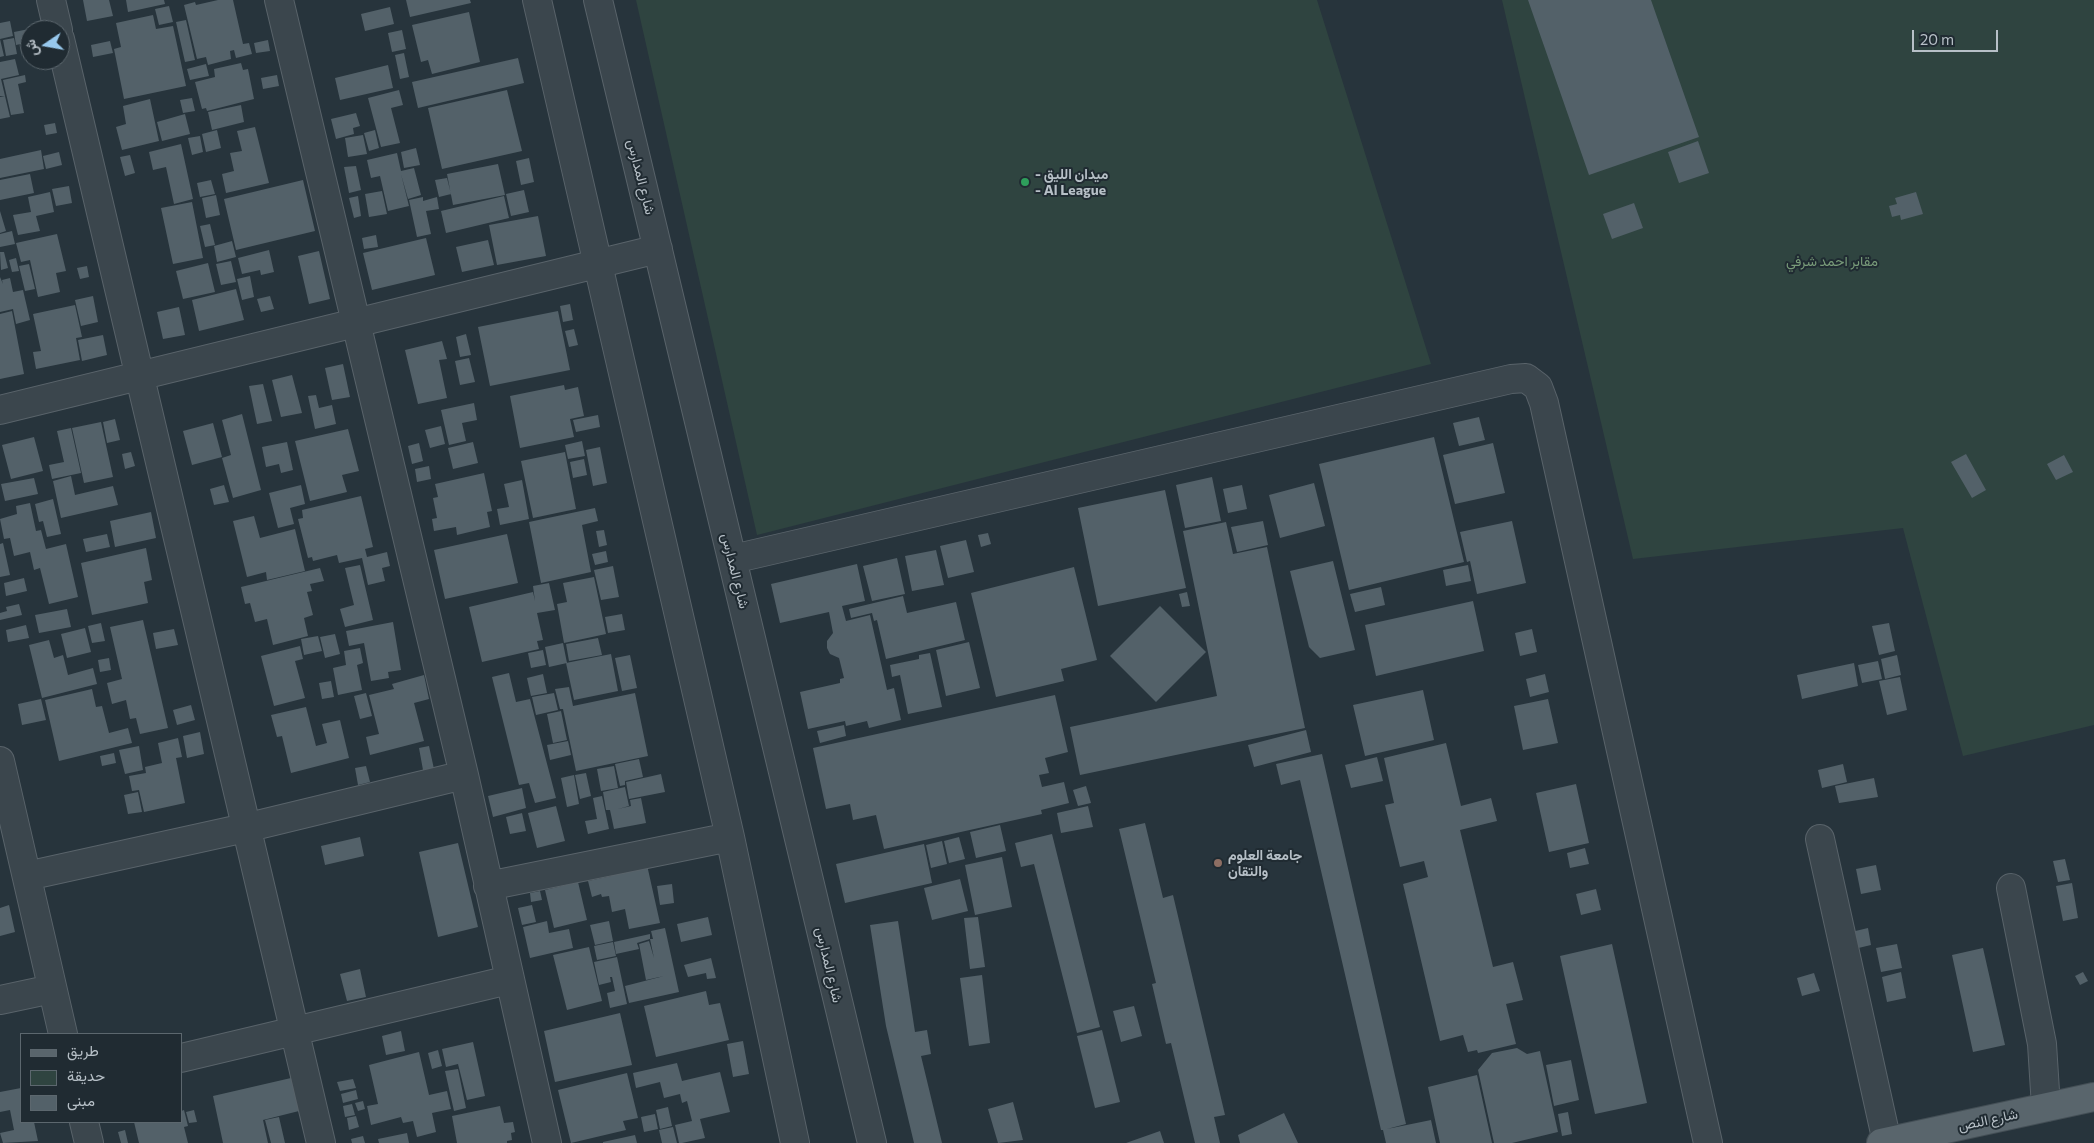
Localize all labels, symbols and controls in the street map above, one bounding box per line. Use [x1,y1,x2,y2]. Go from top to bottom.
north arrow [20,20,70,70]
scale bar [1914,20,2000,52]
text: 20 m [1920,30,1954,48]
text: ش [21,38,41,58]
street label: شارع المدارس [624,138,658,216]
place label: - ميدان الليق - Al League [1035,166,1108,198]
marker: - ميدان الليق - Al League [1019,176,1031,188]
park label: مقابر احمد شرفي [1786,253,1878,269]
street label: شارع المدارس [718,532,752,610]
place label: جامعة العلوم والتقان [1228,847,1302,880]
marker: جامعة العلوم والتقان [1212,857,1224,869]
street label: شارع المدارس [812,926,846,1004]
legend [20,1033,182,1123]
text: طريق [67,1041,99,1059]
text: حديقة [67,1066,105,1084]
text: مبنى [67,1091,95,1109]
street label: شارع النص [1957,1105,2019,1135]

